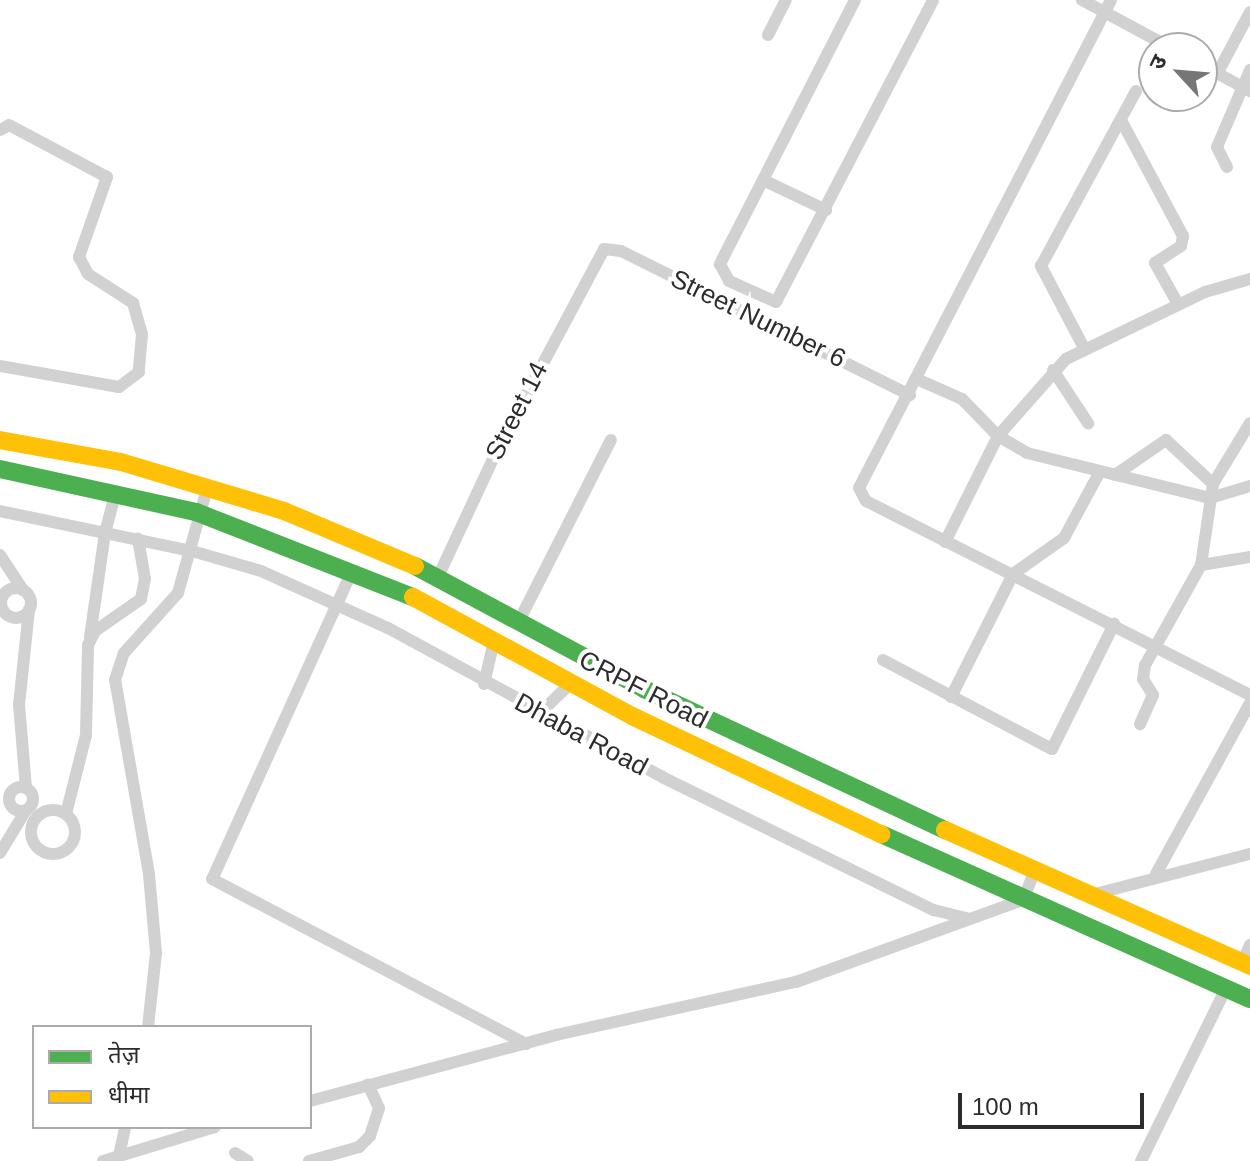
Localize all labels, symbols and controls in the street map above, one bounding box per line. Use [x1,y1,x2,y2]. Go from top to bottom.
north arrow [1138,32,1218,112]
text: उ [1144,51,1172,73]
street label: Street Number 6 [665,263,851,375]
street label: Street 14 [479,357,555,465]
street label: CRPF Road [573,644,713,736]
street label: Dhaba Road [509,687,653,783]
legend [32,1025,312,1129]
text: तेज़ [108,1041,140,1068]
scale bar [962,1077,1148,1127]
text: धीमा [108,1081,150,1108]
text: 100 m [972,1093,1039,1120]

